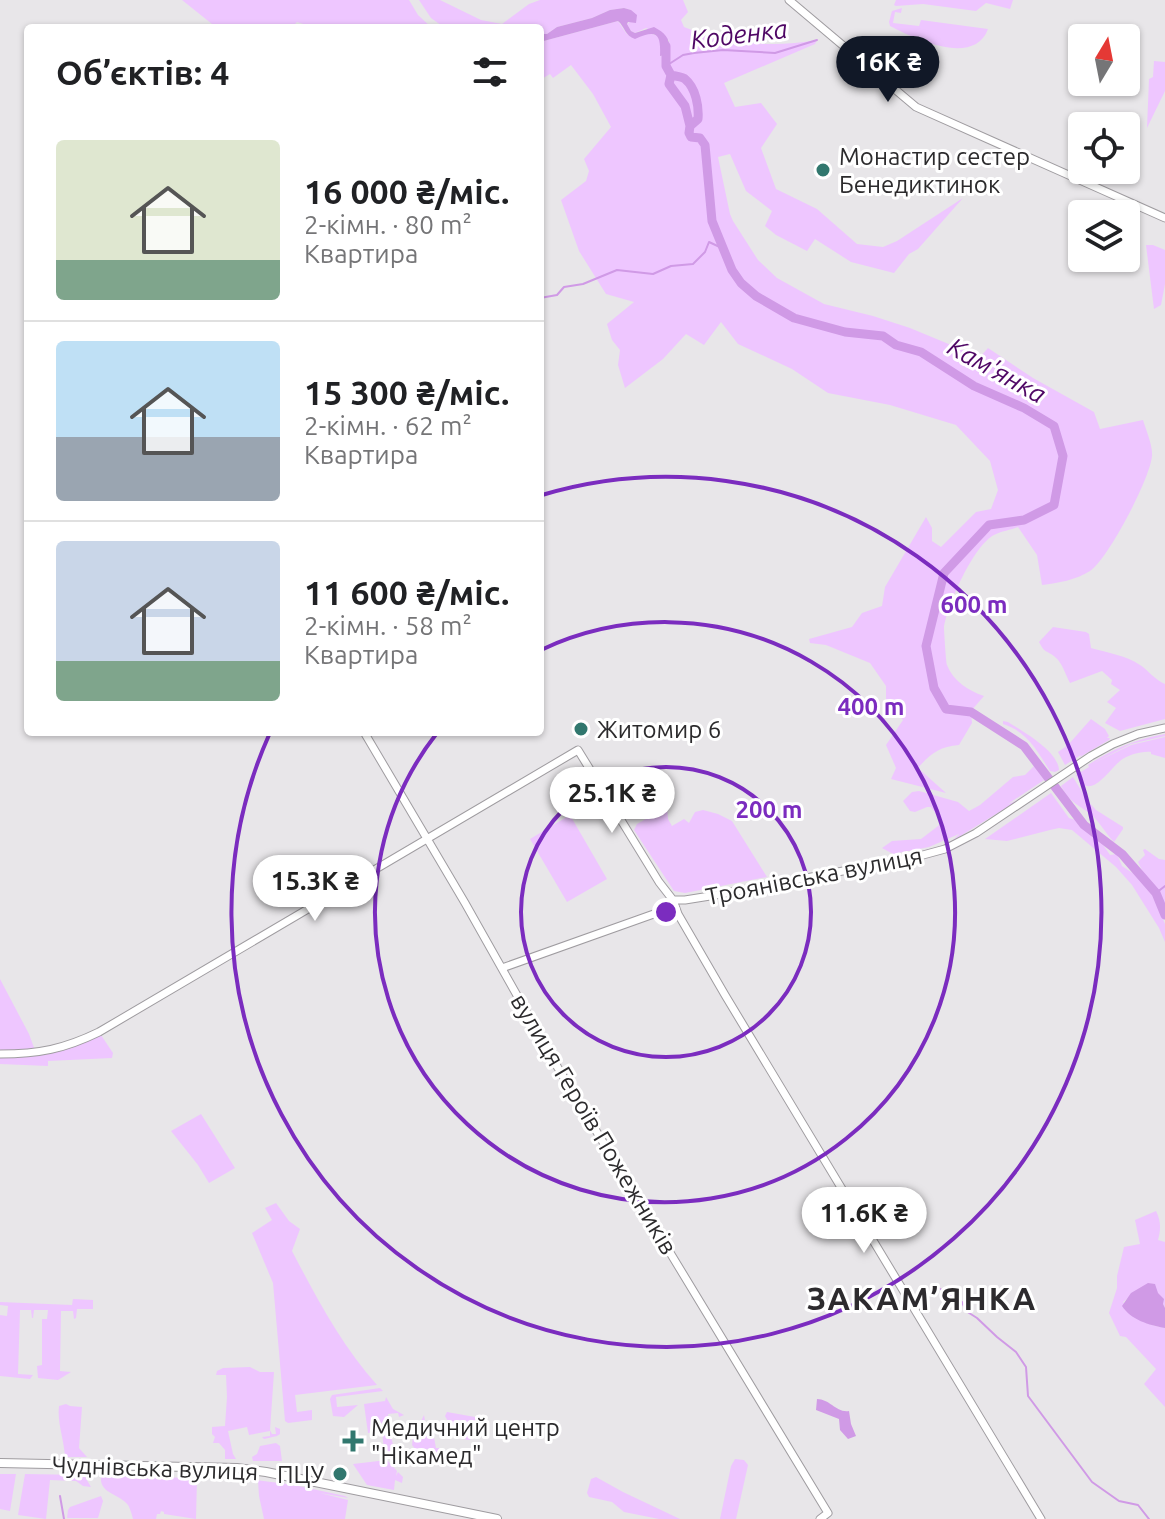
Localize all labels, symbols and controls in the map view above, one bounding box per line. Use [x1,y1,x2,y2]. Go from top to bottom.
water label: Коденка [689,14,789,54]
north arrow [1068,24,1140,96]
map controls [1068,24,1140,272]
pin: 16K ₴ [832,36,944,104]
text: 16K ₴ [854,47,922,76]
icon: filters [468,50,512,94]
text: Об’єктів: 4 [56,53,229,91]
button: locate [1068,112,1140,184]
place label: Монастир сестер Бенедиктинок [839,143,1030,198]
marker: Монастир сестер Бенедиктинок [814,161,832,179]
icon: home [120,172,216,268]
text: 16 000 ₴/міс. [304,172,509,210]
button: layers [1068,200,1140,272]
text: 2-кімн. · 80 m² [304,210,472,239]
text: Квартира [304,239,418,268]
water label: Кам'янка [943,331,1051,409]
icon: home [120,373,216,469]
text: 15 300 ₴/міс. [304,373,509,411]
text: 2-кімн. · 62 m² [304,411,472,440]
text: Квартира [304,440,418,469]
icon: home [120,573,216,669]
text: 11 600 ₴/міс. [304,573,509,611]
text: 600 m [941,591,1007,618]
text: 2-кімн. · 58 m² [304,611,472,640]
text: Квартира [304,640,418,669]
text: 400 m [838,693,904,720]
place label: Житомир 6 [597,716,721,743]
marker: Житомир 6 [572,720,590,738]
pin: 25.1K ₴ [538,767,686,835]
text: 25.1K ₴ [568,778,656,807]
text: 200 m [736,796,802,823]
street label: Троянівська вулиця [703,842,925,910]
pin: 15.3K ₴ [241,855,389,923]
text: 15.3K ₴ [271,866,359,895]
centre of rings [652,898,680,926]
street label: вулиця Героїв Пожежників [505,989,683,1259]
pin: 11.6K ₴ [790,1187,938,1255]
text: 11.6K ₴ [820,1198,908,1227]
district label: ЗАКАМ’ЯНКА [807,1280,1037,1316]
place label: Медичний центр "Нікамед" [371,1414,560,1469]
marker: Медичний центр "Нікамед" [342,1430,364,1452]
street label: Чуднівська вулиця [51,1451,259,1485]
place label: ПЦУ [277,1461,324,1488]
marker: ПЦУ [331,1465,349,1483]

